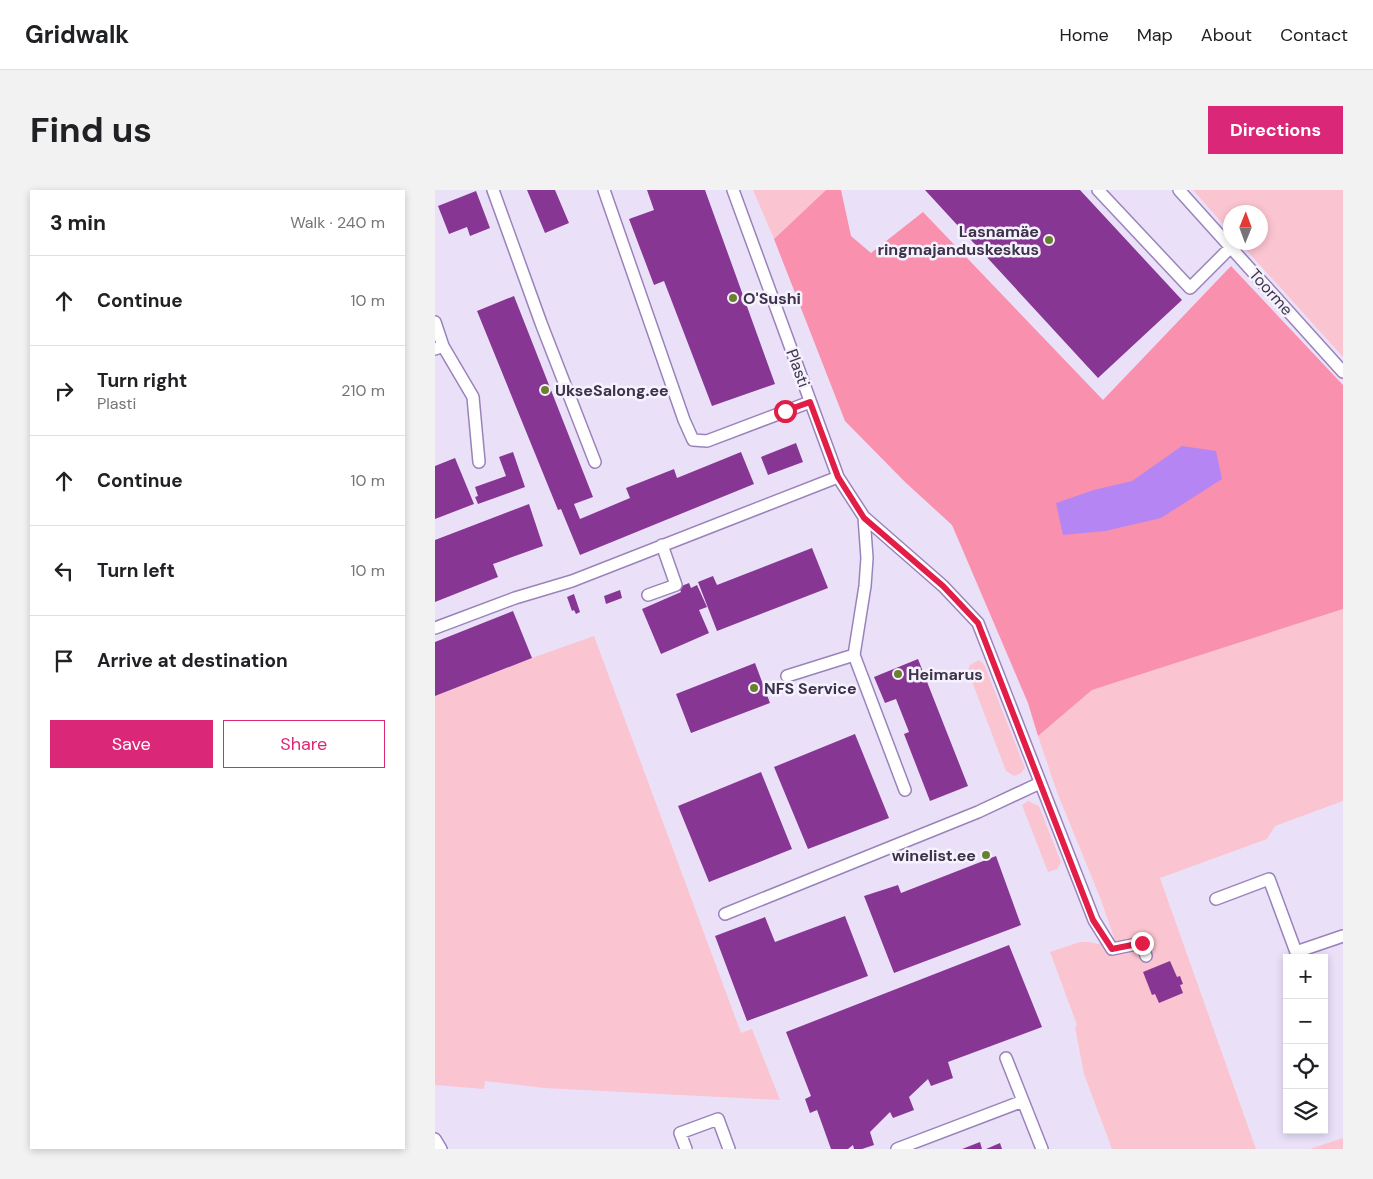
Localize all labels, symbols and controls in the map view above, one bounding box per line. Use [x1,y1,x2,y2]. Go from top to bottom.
text: Gridwalk [25,19,129,50]
text: Home [1059,23,1109,47]
text: Map [1137,23,1173,47]
text: About [1201,23,1252,47]
text: Contact [1280,23,1348,47]
button: Directions [1208,106,1343,154]
text: Find us [30,107,152,153]
north arrow [1223,205,1268,250]
text: 3 min [50,209,106,237]
text: Walk · 240 m [290,212,385,233]
place label: Lasnamäe ringmajanduskeskus [877,221,1039,260]
marker: Lasnamäe ringmajanduskeskus [1043,234,1055,246]
street label: Toorme [1245,264,1297,320]
icon: ahead [50,287,78,315]
text: Continue [97,288,183,313]
place label: O'Sushi [743,288,801,309]
text: 10 m [351,290,385,311]
marker: O'Sushi [727,292,739,304]
street label: Plasti [781,346,815,390]
text: Turn right [97,368,187,393]
icon: right [50,377,78,405]
text: 210 m [341,380,385,401]
place label: UkseSalong.ee [555,380,669,401]
marker: UkseSalong.ee [539,384,551,396]
text: Plasti [97,393,136,414]
route start [774,400,797,423]
icon: ahead [50,467,78,495]
text: Continue [97,468,183,493]
text: 10 m [351,470,385,491]
icon: left [50,557,78,585]
text: Turn left [97,558,175,583]
text: 10 m [351,560,385,581]
icon: arrive [50,647,78,675]
text: Arrive at destination [97,648,288,673]
place label: Heimarus [908,664,983,685]
marker: Heimarus [892,668,904,680]
place label: NFS Service [764,678,857,699]
marker: NFS Service [748,682,760,694]
button: Save [50,720,213,768]
button: Share [223,720,385,768]
place label: winelist.ee [892,845,976,866]
marker: winelist.ee [980,849,992,861]
route end [1131,932,1154,955]
map controls [1283,954,1328,1134]
button: + [1283,954,1328,999]
button: − [1283,999,1328,1044]
button: locate [1283,1044,1328,1089]
button: layers [1283,1089,1328,1134]

